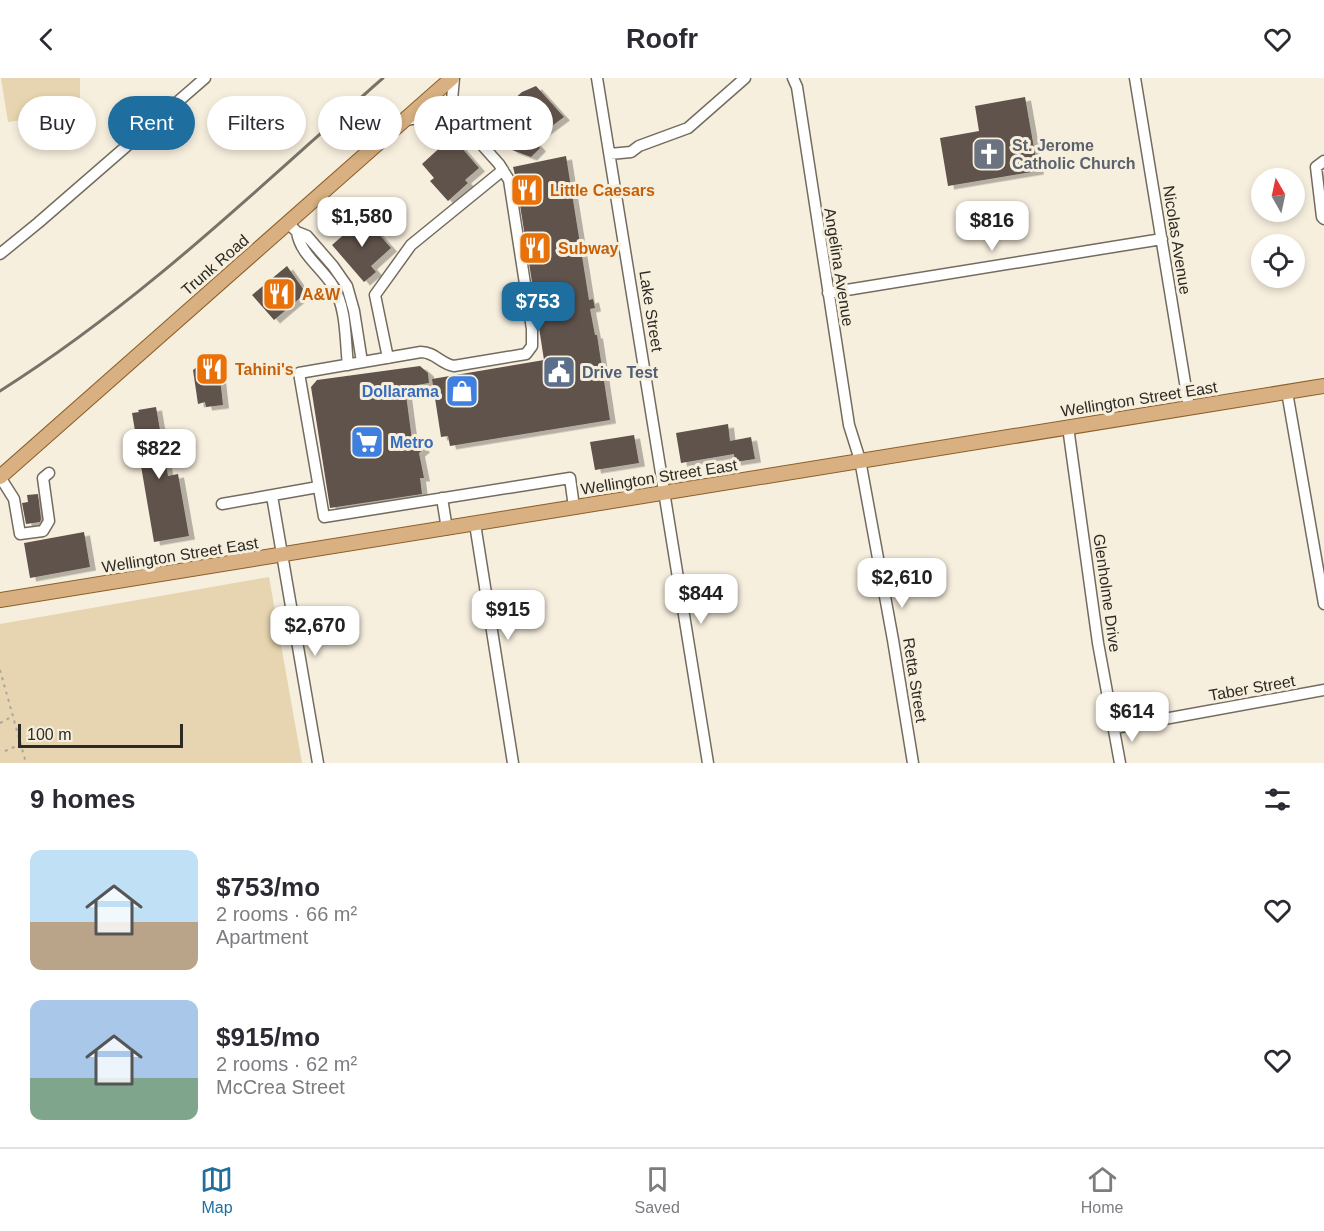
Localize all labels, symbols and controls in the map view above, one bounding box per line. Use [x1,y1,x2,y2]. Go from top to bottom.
icon: back [30,23,63,56]
icon: heart [1261,23,1294,56]
text: Roofr [626,24,698,54]
chip: Buy [18,96,96,150]
chip: Rent [108,96,195,150]
chip: Filters [207,96,306,150]
chip: New [318,96,402,150]
chip: Apartment [414,96,553,150]
church icon: St. Jerome Catholic Church [971,136,1007,172]
place label: St. Jerome Catholic Church [1012,137,1136,172]
north arrow [1251,168,1305,222]
map controls [1251,168,1305,288]
restaurant icon: Little Caesars [509,172,545,208]
place label: Little Caesars [550,182,655,199]
street label: Nicolas Avenue [1160,184,1194,296]
pin: $1,580 [313,197,411,248]
pin: $816 [956,201,1028,252]
text: $1,580 [331,205,393,227]
street label: Angelina Avenue [821,207,857,328]
text: $816 [970,209,1014,231]
restaurant icon: Subway [517,230,553,266]
street label: Trunk Road [178,231,252,299]
button: locate [1251,234,1305,288]
place label: Subway [558,240,619,257]
street label: Lake Street [636,269,666,353]
restaurant icon: A&W [261,276,297,312]
pin: $753 [502,282,574,333]
place label: A&W [302,286,341,303]
text: $753 [516,290,560,312]
restaurant icon: Tahini's [194,351,230,387]
public building icon: Drive Test [541,354,577,390]
place label: Tahini's [235,361,294,378]
place label: Drive Test [582,364,659,381]
shop icon: Dollarama [444,373,480,409]
street label: Wellington Street East [1060,378,1219,420]
place label: Dollarama [362,383,439,400]
supermarket icon: Metro [349,424,385,460]
pin: $822 [123,429,195,480]
place label: Metro [390,434,434,451]
text: $822 [137,437,181,459]
street label: Wellington Street East [580,456,739,498]
street label: Glenholme Drive [1090,533,1124,653]
street label: Wellington Street East [101,534,260,576]
pin: $2,610 [853,558,951,609]
text: $2,610 [871,566,933,588]
pin: $844 [665,574,737,625]
text: $844 [679,582,723,604]
pin: $915 [472,590,544,641]
text: $915 [486,598,530,620]
pin: $2,670 [266,606,364,657]
text: $2,670 [284,614,346,636]
street label: Retta Street [900,637,930,724]
street label: Taber Street [1208,672,1297,704]
pin: $614 [1096,692,1168,743]
text: $614 [1110,700,1154,722]
scale bar [18,721,183,748]
text: 100 m [27,726,71,743]
icon: filters [1261,783,1294,816]
text: 9 homes [30,784,136,814]
text: $753/mo [216,872,320,902]
icon: home [78,874,150,946]
icon: heart [1261,894,1294,927]
text: 2 rooms · 66 m² [216,903,357,925]
text: Apartment [216,926,308,948]
text: $915/mo [216,1022,320,1052]
icon: home [78,1024,150,1096]
icon: heart [1261,1044,1294,1077]
text: 2 rooms · 62 m² [216,1053,357,1075]
text: McCrea Street [216,1076,345,1098]
tab: Map [200,1163,233,1217]
tab: Saved [634,1163,680,1217]
tab: Home [1081,1163,1123,1217]

